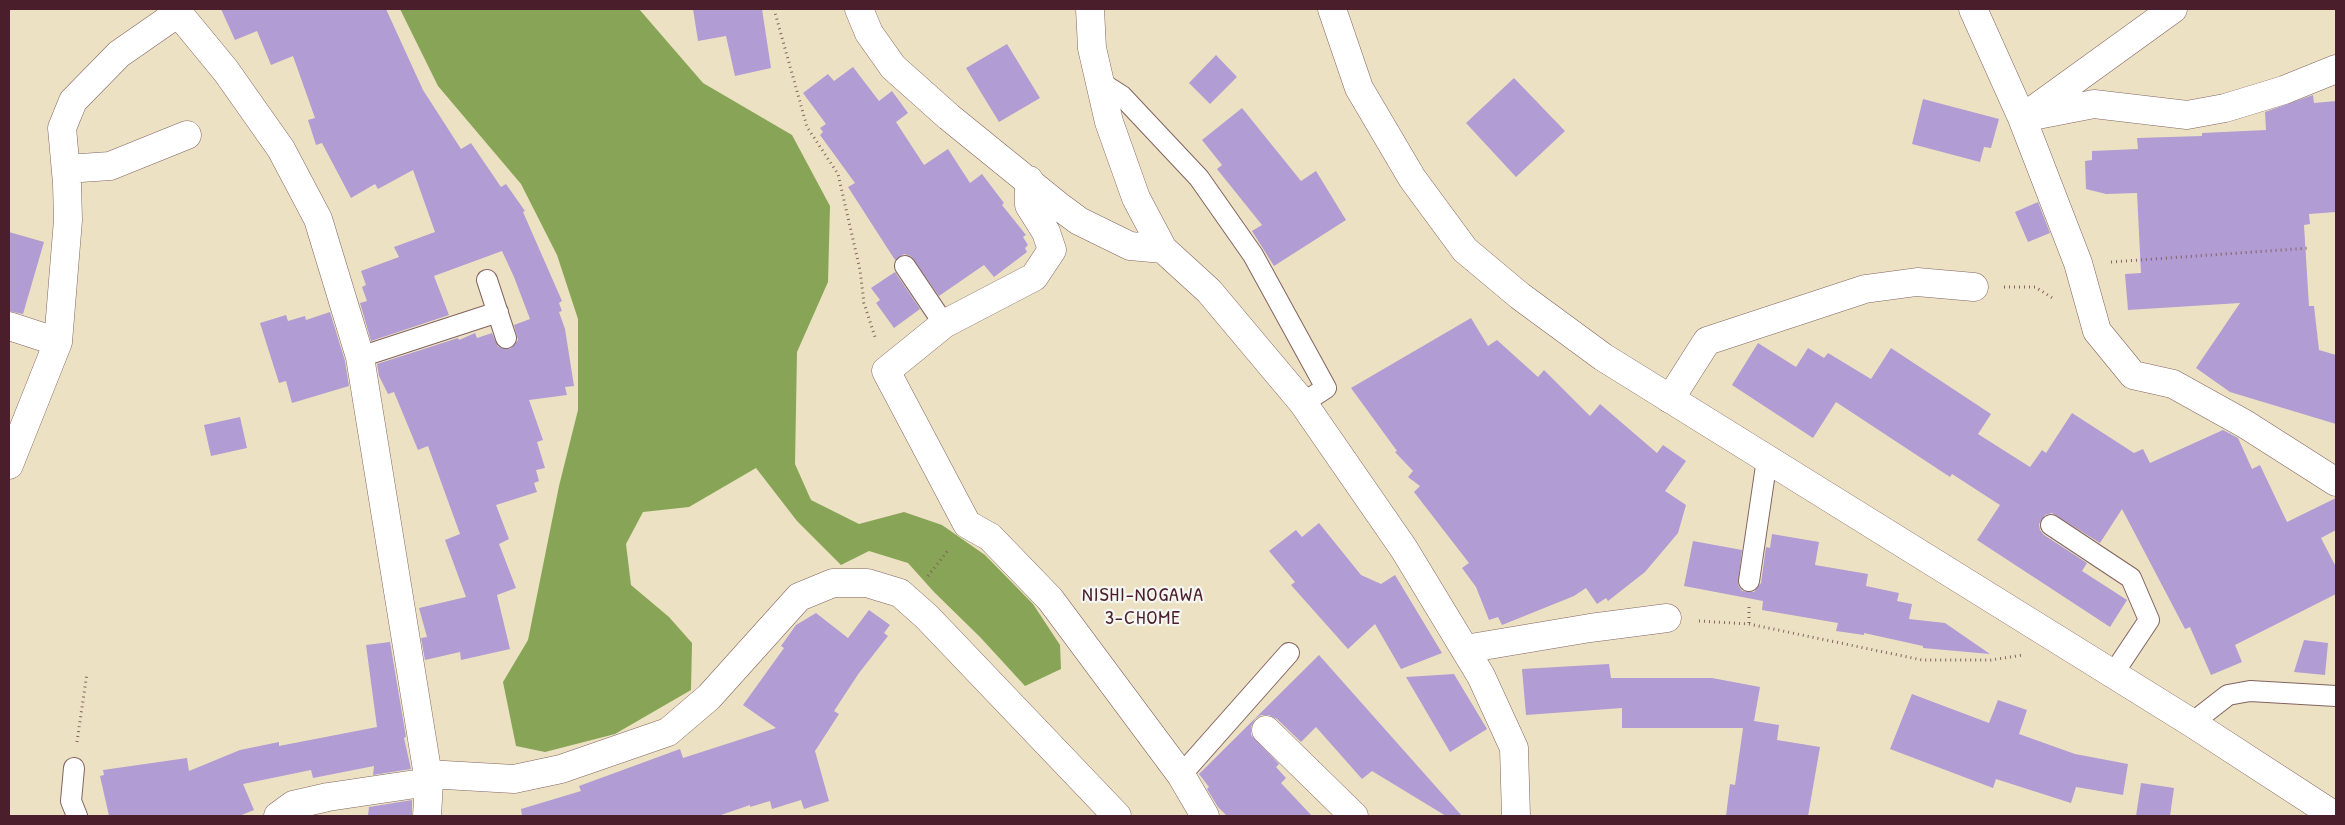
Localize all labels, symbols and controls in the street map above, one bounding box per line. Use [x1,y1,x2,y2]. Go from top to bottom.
district label: NISHI-NOGAWA 3-CHOME [1081,584,1205,631]

